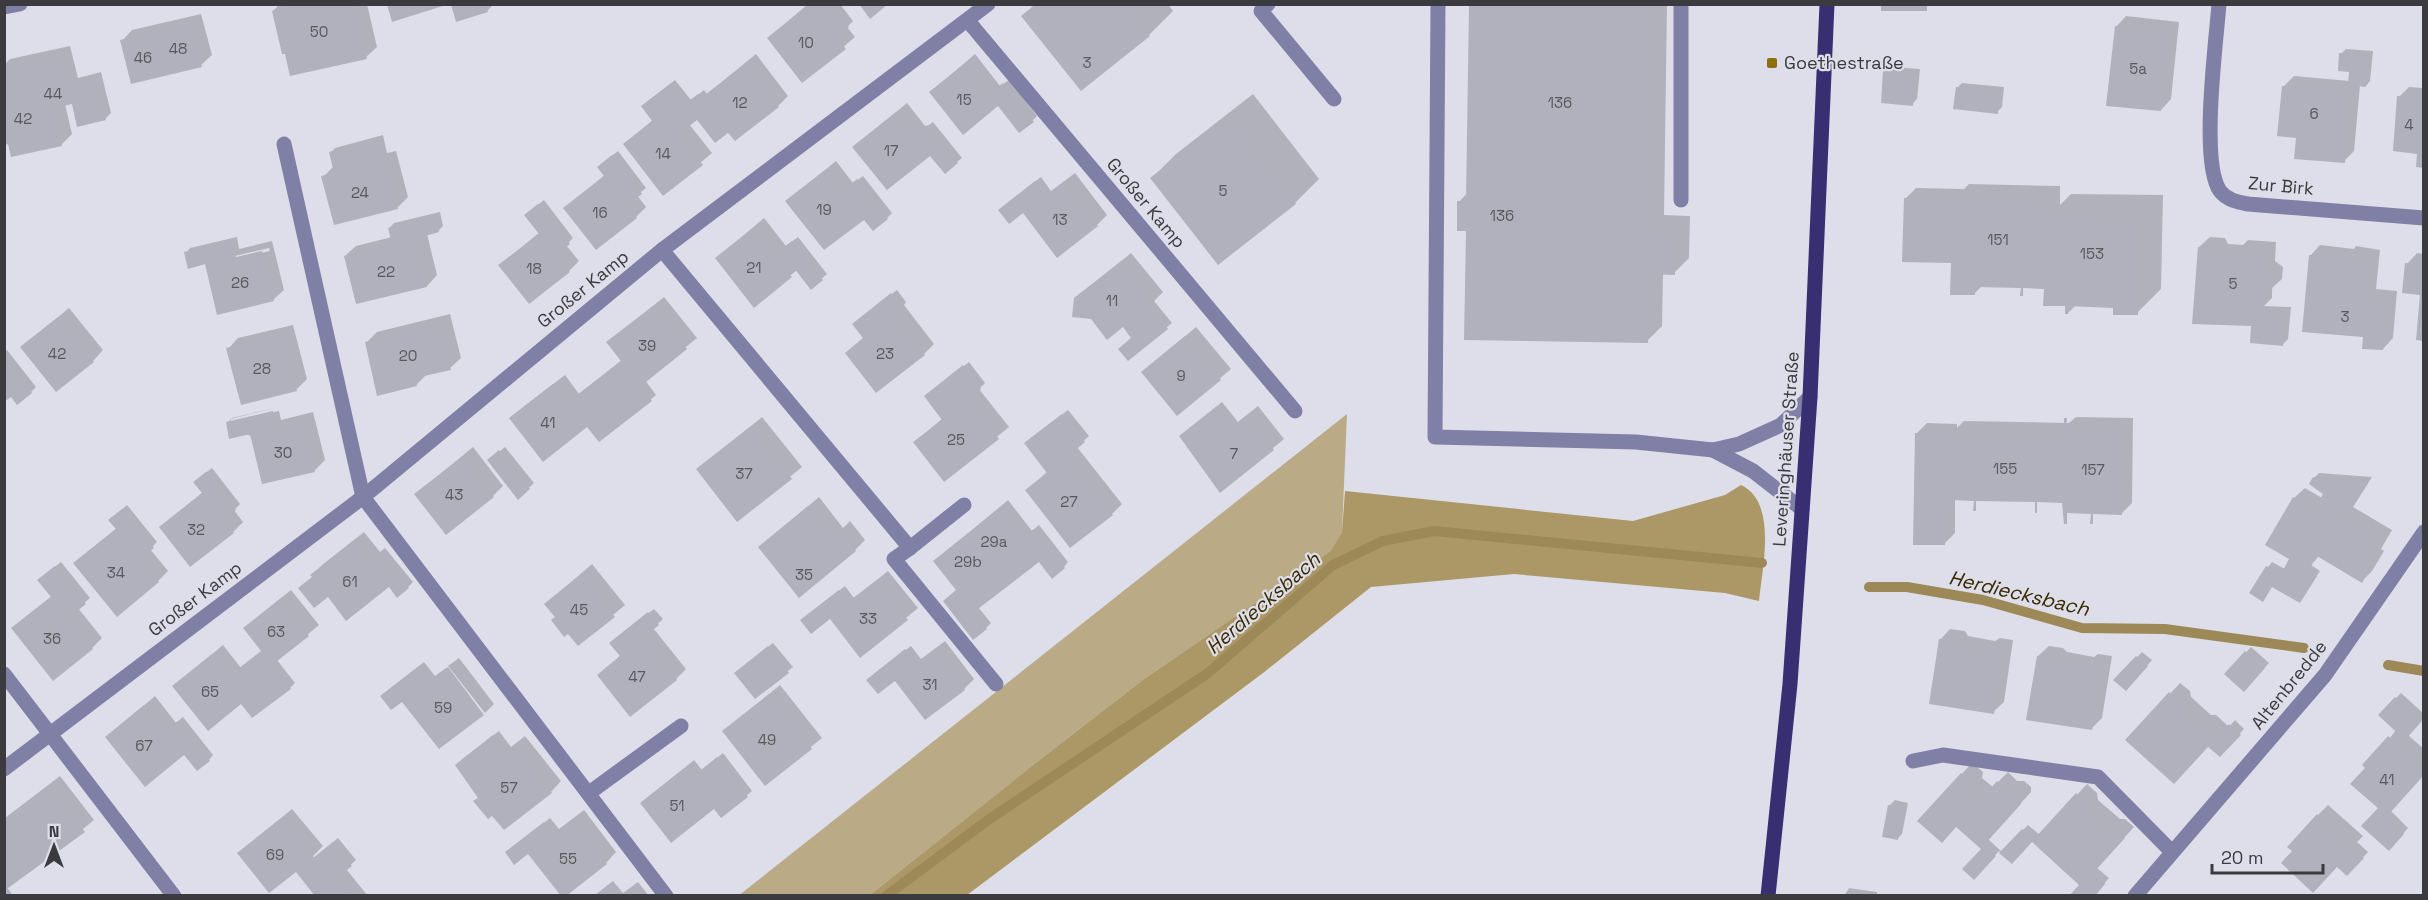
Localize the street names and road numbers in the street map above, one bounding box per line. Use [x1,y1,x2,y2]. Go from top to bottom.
street label: Großer Kamp [1102,153,1191,253]
street label: Zur Birk [2247,171,2315,200]
street label: Großer Kamp [532,245,633,333]
street label: Leveringhäuser Straße [1767,351,1804,547]
street label: Großer Kamp [143,556,246,641]
street label: Altenbredde [2246,636,2332,734]

